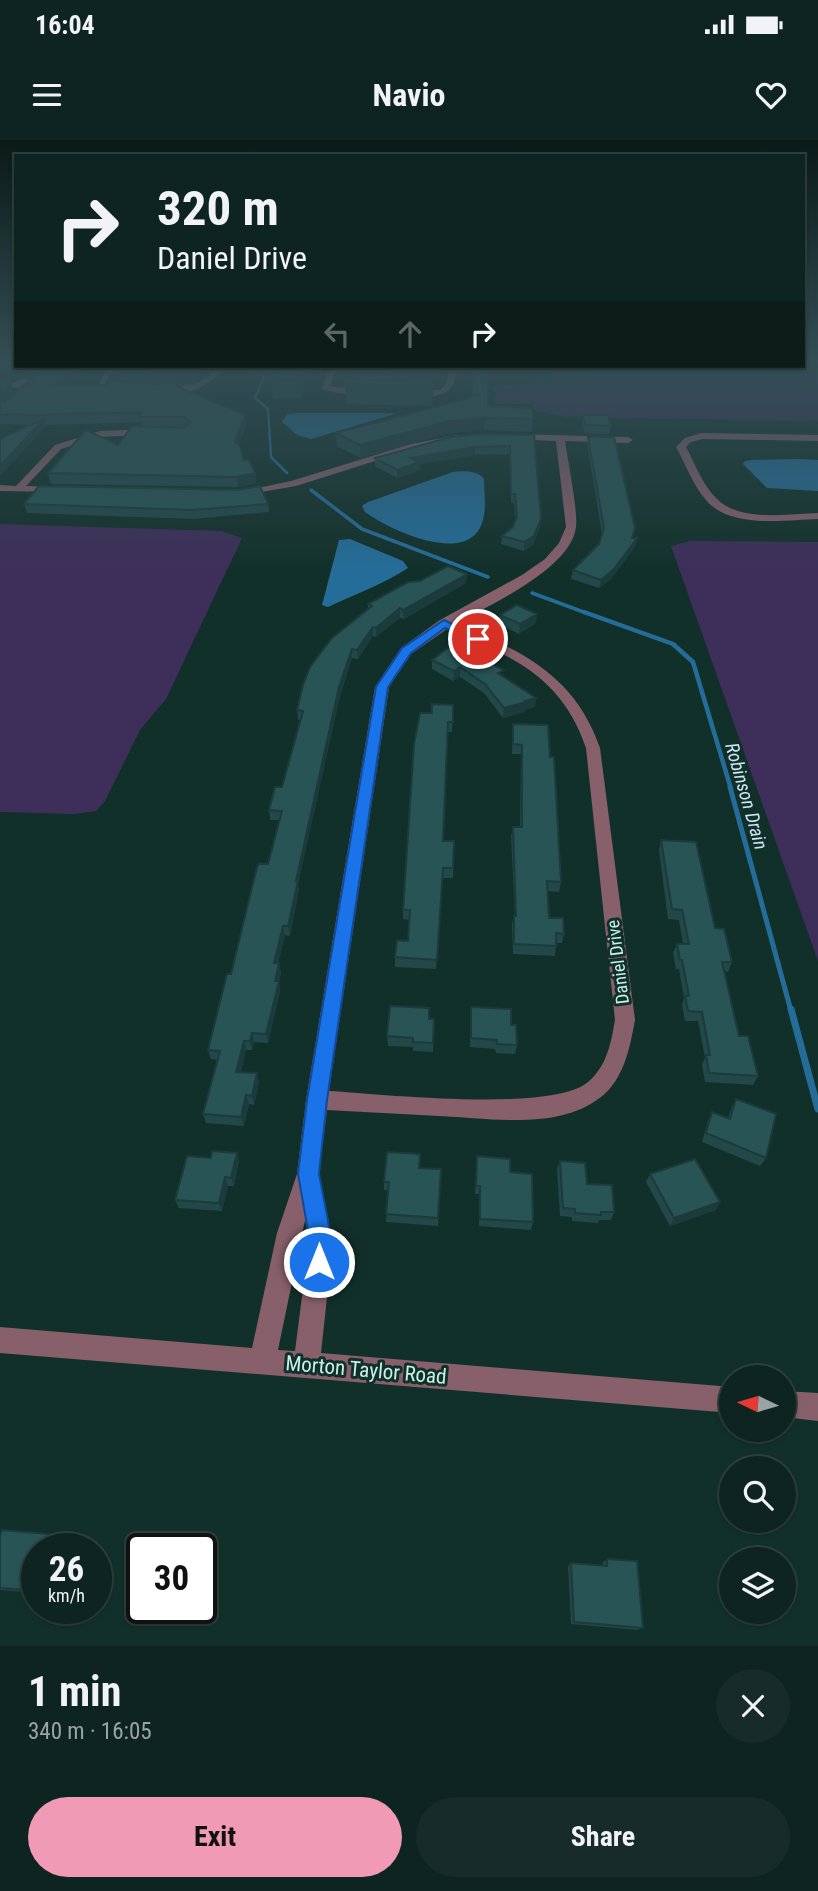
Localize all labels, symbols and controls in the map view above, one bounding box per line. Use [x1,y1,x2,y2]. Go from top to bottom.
text: 16:04 [35,10,95,40]
icon: menu [28,76,66,114]
text: Navio [373,76,445,114]
icon: heart [752,76,790,114]
text: 320 m [157,180,279,237]
icon: right [42,182,133,273]
text: Daniel Drive [157,239,307,277]
icon: left [318,315,356,353]
icon: ahead [391,315,429,353]
icon: right [464,315,502,353]
pin [448,609,508,669]
icon: arrive [459,620,497,658]
water label: Robinson Drain [720,740,773,852]
street label: Daniel Drive [602,919,633,1005]
position arrow [282,1225,356,1299]
street label: Morton Taylor Road [284,1351,448,1389]
north arrow [719,1365,796,1442]
map controls [719,1365,796,1624]
button: search [719,1456,796,1533]
speed limit sign: 30 [126,1533,217,1624]
button: layers [719,1547,796,1624]
text: 26 [49,1549,84,1590]
text: km/h [48,1585,85,1606]
text: 1 min [28,1667,121,1716]
button: close [716,1669,790,1743]
text: 340 m · 16:05 [28,1718,152,1745]
button: Exit [28,1797,402,1877]
button: Share [416,1797,790,1877]

